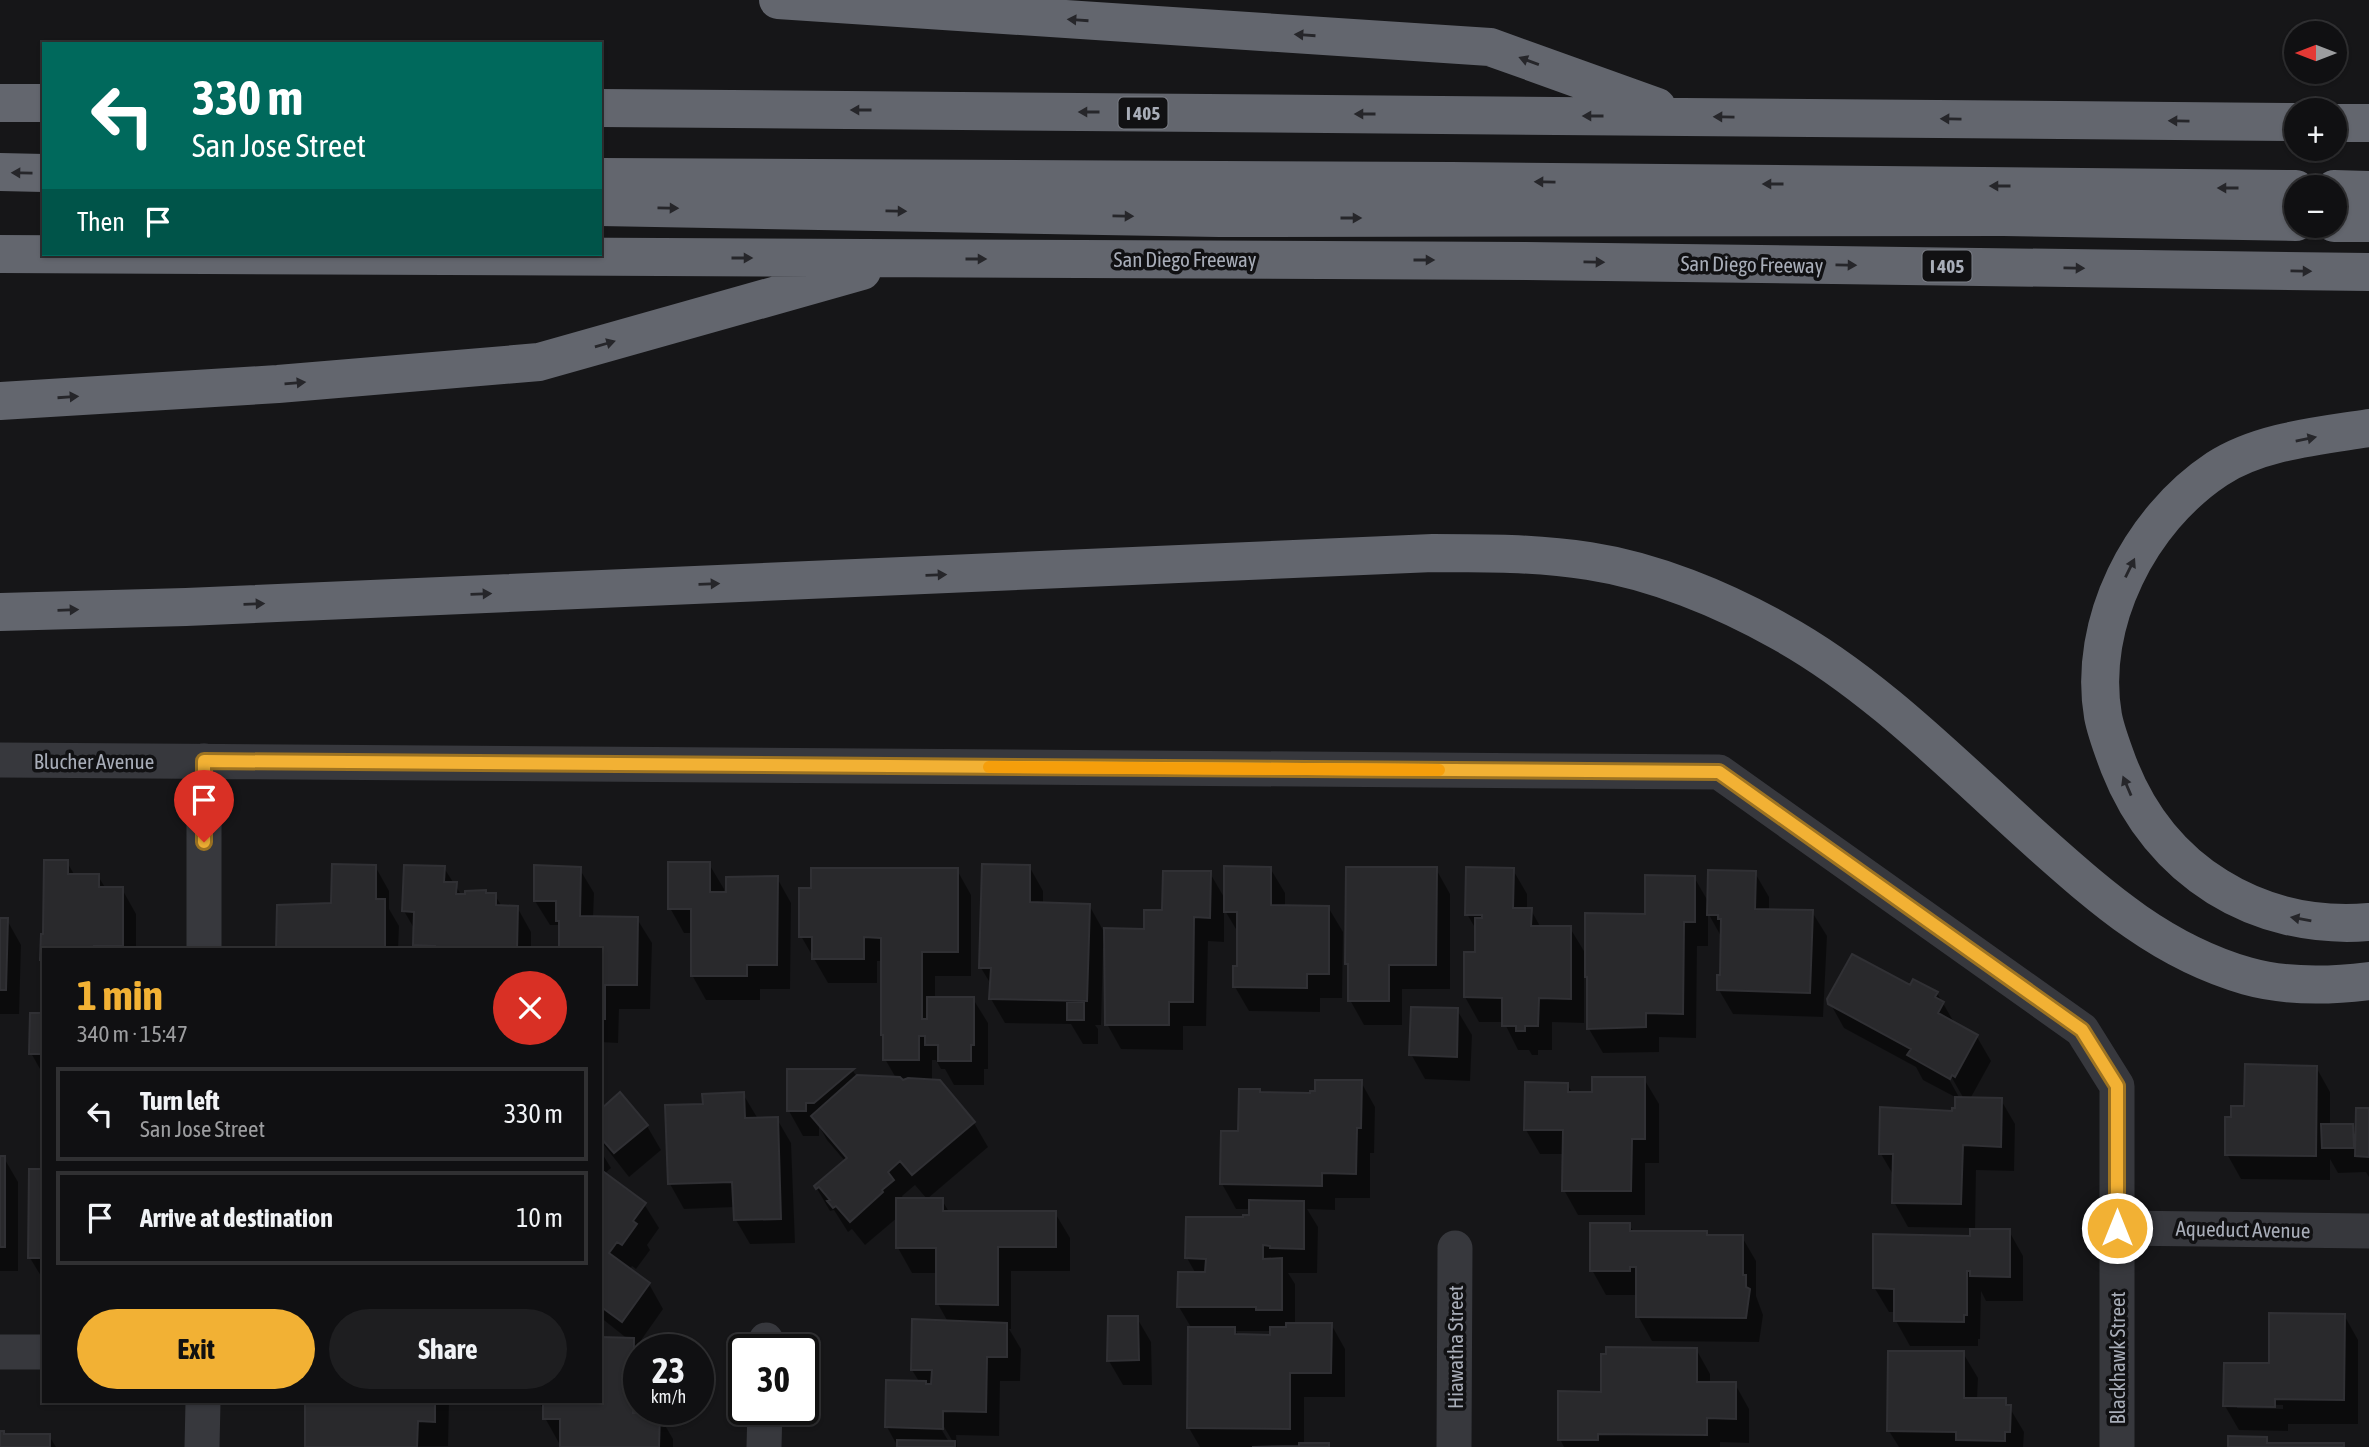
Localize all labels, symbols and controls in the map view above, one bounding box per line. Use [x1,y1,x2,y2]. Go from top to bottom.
one-way arrow [1066,14,1088,25]
north arrow [2284,21,2347,84]
map controls [2284,21,2347,238]
one-way arrow [1293,29,1315,40]
one-way arrow [1519,55,1540,66]
text: 330 m [192,69,303,125]
icon: left [77,70,168,161]
road number: I 405 [1118,97,1168,128]
button: + [2284,98,2347,161]
one-way arrow [850,104,872,116]
one-way arrow [1078,106,1100,118]
one-way arrow [1354,108,1376,120]
one-way arrow [1582,110,1604,122]
one-way arrow [1713,111,1735,123]
one-way arrow [1940,113,1962,125]
one-way arrow [2168,115,2190,127]
text: San Jose Street [192,127,366,164]
one-way arrow [11,167,33,178]
button: − [2284,175,2347,238]
one-way arrow [1534,176,1556,188]
one-way arrow [1762,178,1784,190]
one-way arrow [1989,180,2011,192]
one-way arrow [2217,182,2239,194]
one-way arrow [658,202,680,213]
icon: arrive [139,203,177,241]
one-way arrow [885,205,907,217]
text: Then [77,207,125,237]
one-way arrow [1113,210,1135,222]
one-way arrow [1340,212,1362,224]
street label: San Diego Freeway [1114,247,1257,271]
road number: I 405 [1923,250,1972,282]
street label: San Diego Freeway [1680,251,1824,277]
one-way arrow [731,252,753,264]
one-way arrow [965,253,987,264]
one-way arrow [1413,254,1435,266]
one-way arrow [1583,256,1605,267]
one-way arrow [1835,259,1857,271]
one-way arrow [2063,262,2085,274]
one-way arrow [2290,265,2312,277]
one-way arrow [595,338,616,348]
one-way arrow [284,377,306,388]
one-way arrow [57,391,79,402]
one-way arrow [2295,433,2317,444]
one-way arrow [2124,558,2135,578]
one-way arrow [925,569,947,580]
one-way arrow [698,579,720,590]
one-way arrow [471,589,493,600]
one-way arrow [243,599,265,610]
one-way arrow [57,605,79,616]
street label: Blucher Avenue [34,749,154,773]
pin [174,770,234,842]
one-way arrow [2122,775,2133,796]
icon: arrive [185,781,223,819]
one-way arrow [2290,913,2312,924]
text: 1 min [77,971,163,1019]
button: close [493,971,567,1045]
text: 340 m · 15:47 [77,1021,188,1047]
text: Turn left [140,1086,220,1116]
icon: left [81,1095,119,1133]
text: 330 m [504,1099,563,1129]
text: San Jose Street [140,1116,265,1142]
position arrow [2080,1191,2154,1265]
icon: arrive [81,1199,119,1237]
text: Arrive at destination [140,1203,333,1233]
text: 10 m [516,1203,563,1233]
street label: Aqueduct Avenue [2175,1216,2311,1242]
street label: Hiawatha Street [1443,1285,1467,1409]
street label: Blackhawk Street [2105,1292,2129,1424]
button: Exit [77,1309,315,1389]
button: Share [329,1309,567,1389]
speed limit sign: 30 [728,1334,819,1425]
text: 23 [652,1350,685,1390]
text: km/h [651,1386,686,1407]

